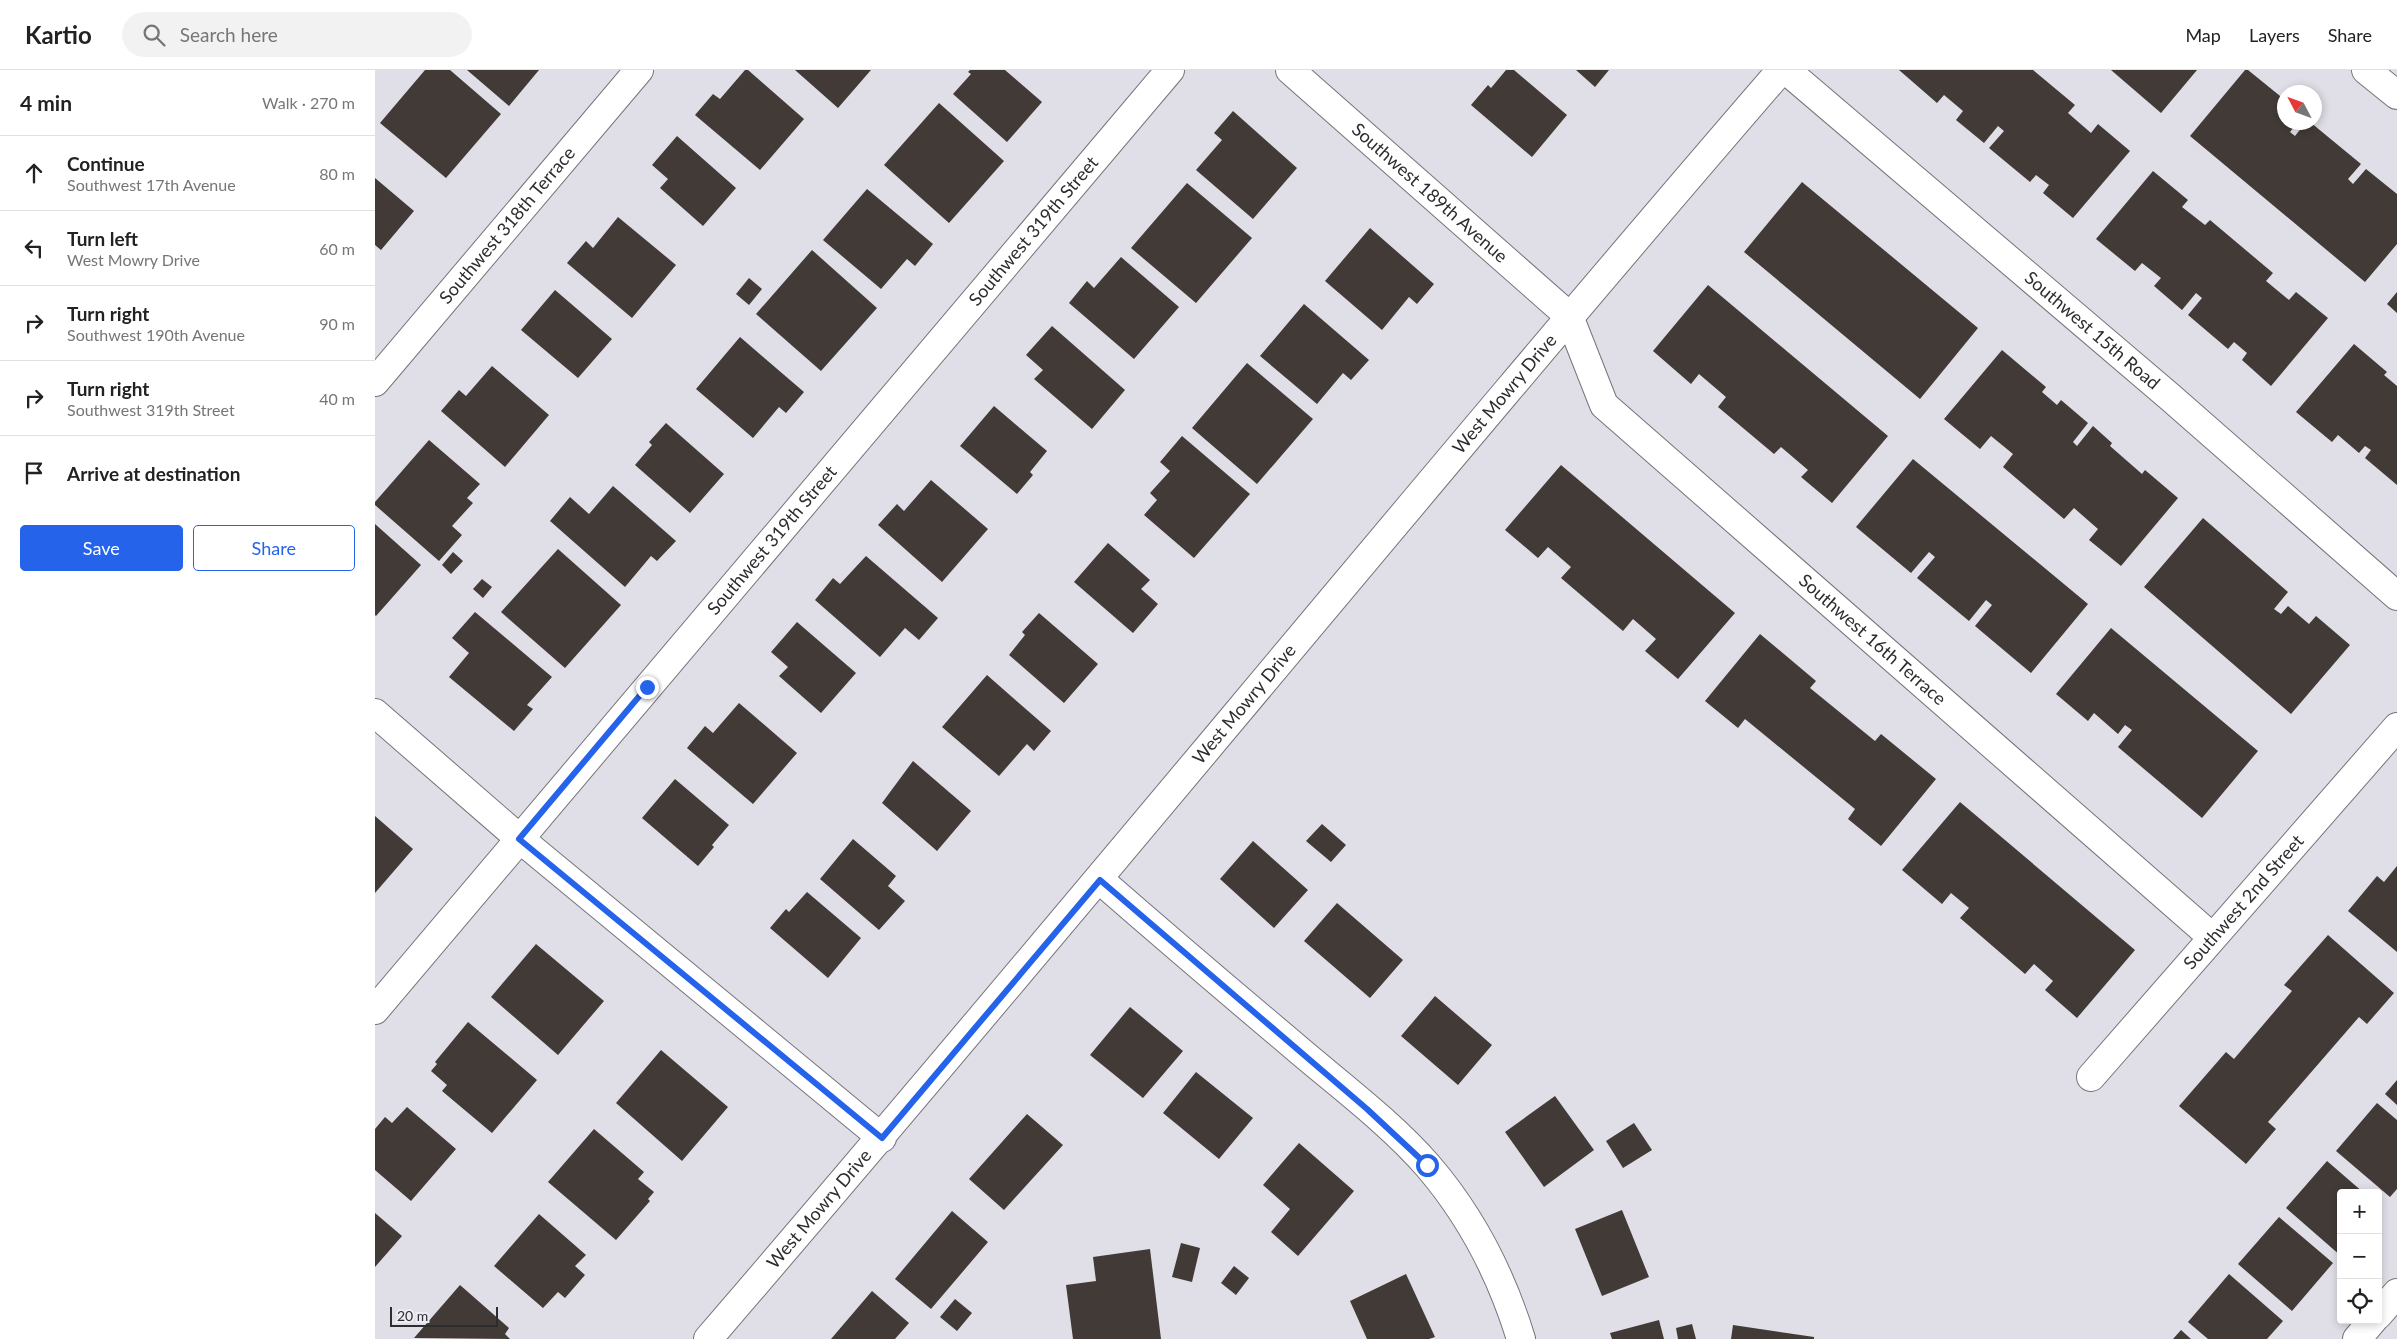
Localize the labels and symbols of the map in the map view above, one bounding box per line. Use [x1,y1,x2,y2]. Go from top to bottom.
north arrow [2277,85,2322,130]
street label: Southwest 189th Avenue [1348,118,1513,267]
street label: Southwest 318th Terrace [434,142,579,308]
street label: Southwest 319th Street [964,151,1103,310]
street label: Southwest 15th Road [2021,266,2165,394]
street label: West Mowry Drive [1447,329,1561,458]
street label: Southwest 319th Street [702,460,841,619]
street label: Southwest 16th Terrace [1795,569,1951,709]
street label: West Mowry Drive [1187,639,1300,768]
route end [636,676,659,699]
street label: Southwest 2nd Street [2178,829,2308,973]
street label: West Mowry Drive [762,1144,875,1273]
route start [1416,1154,1439,1177]
scale bar [390,1304,497,1327]

